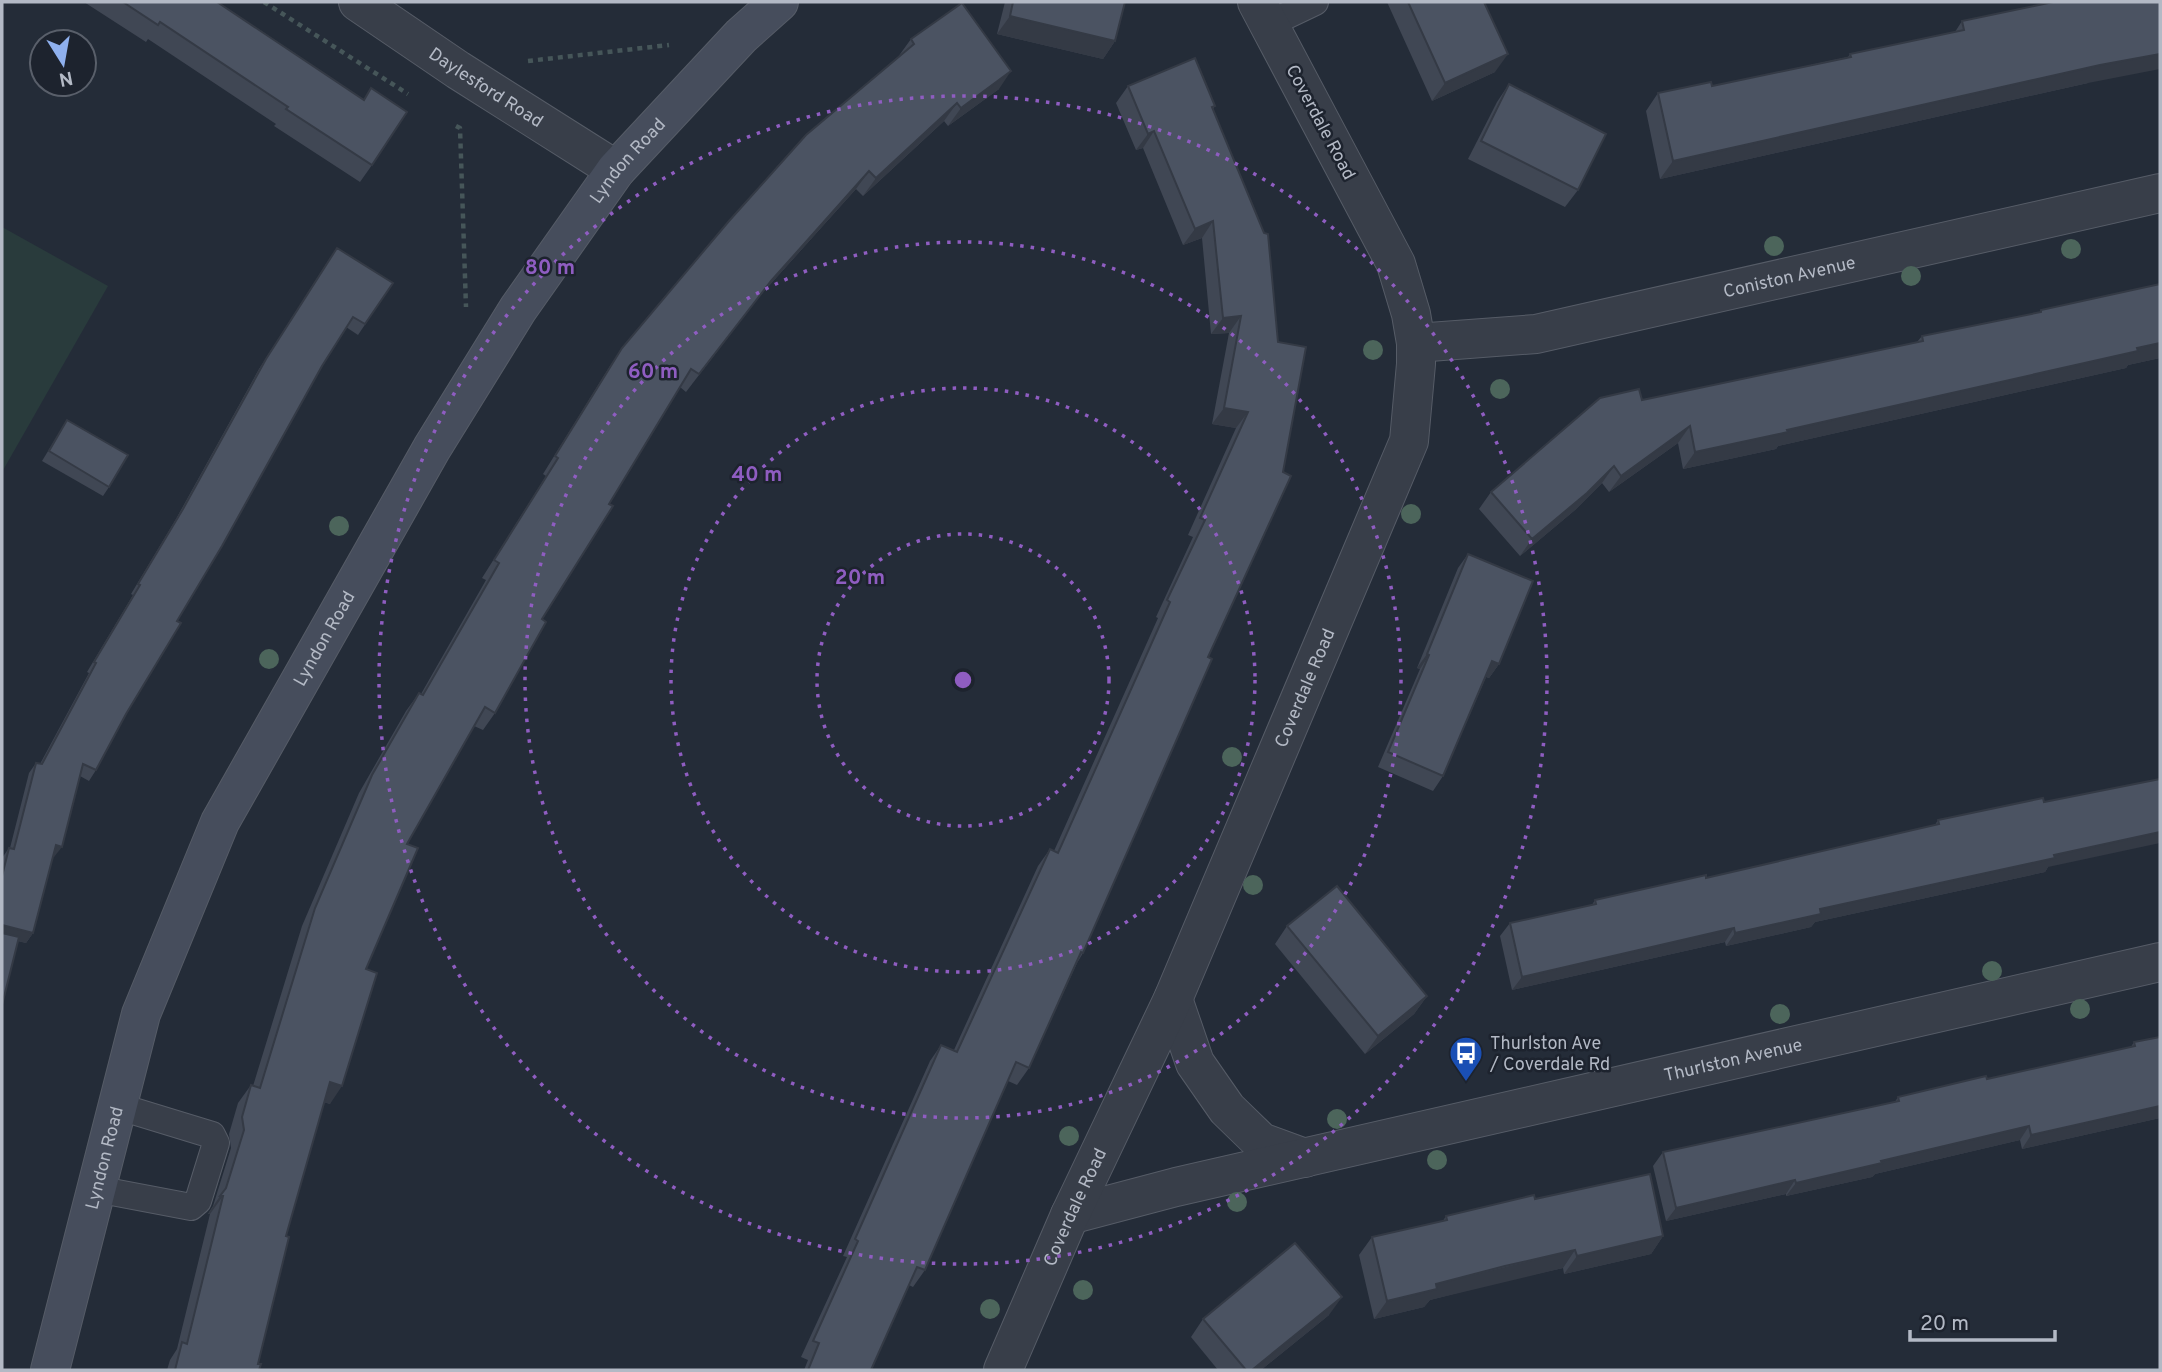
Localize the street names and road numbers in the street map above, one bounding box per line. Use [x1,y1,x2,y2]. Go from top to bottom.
street label: Daylesford Road [424,43,547,134]
street label: Coverdale Road [1280,61,1360,184]
street label: Lyndon Road [586,114,671,209]
street label: Coniston Avenue [1721,252,1858,304]
street label: Lyndon Road [289,588,361,691]
street label: Coverdale Road [1271,625,1341,752]
street label: Thurlston Avenue [1662,1034,1805,1088]
street label: Lyndon Road [81,1104,130,1212]
street label: Coverdale Road [1039,1145,1113,1270]

